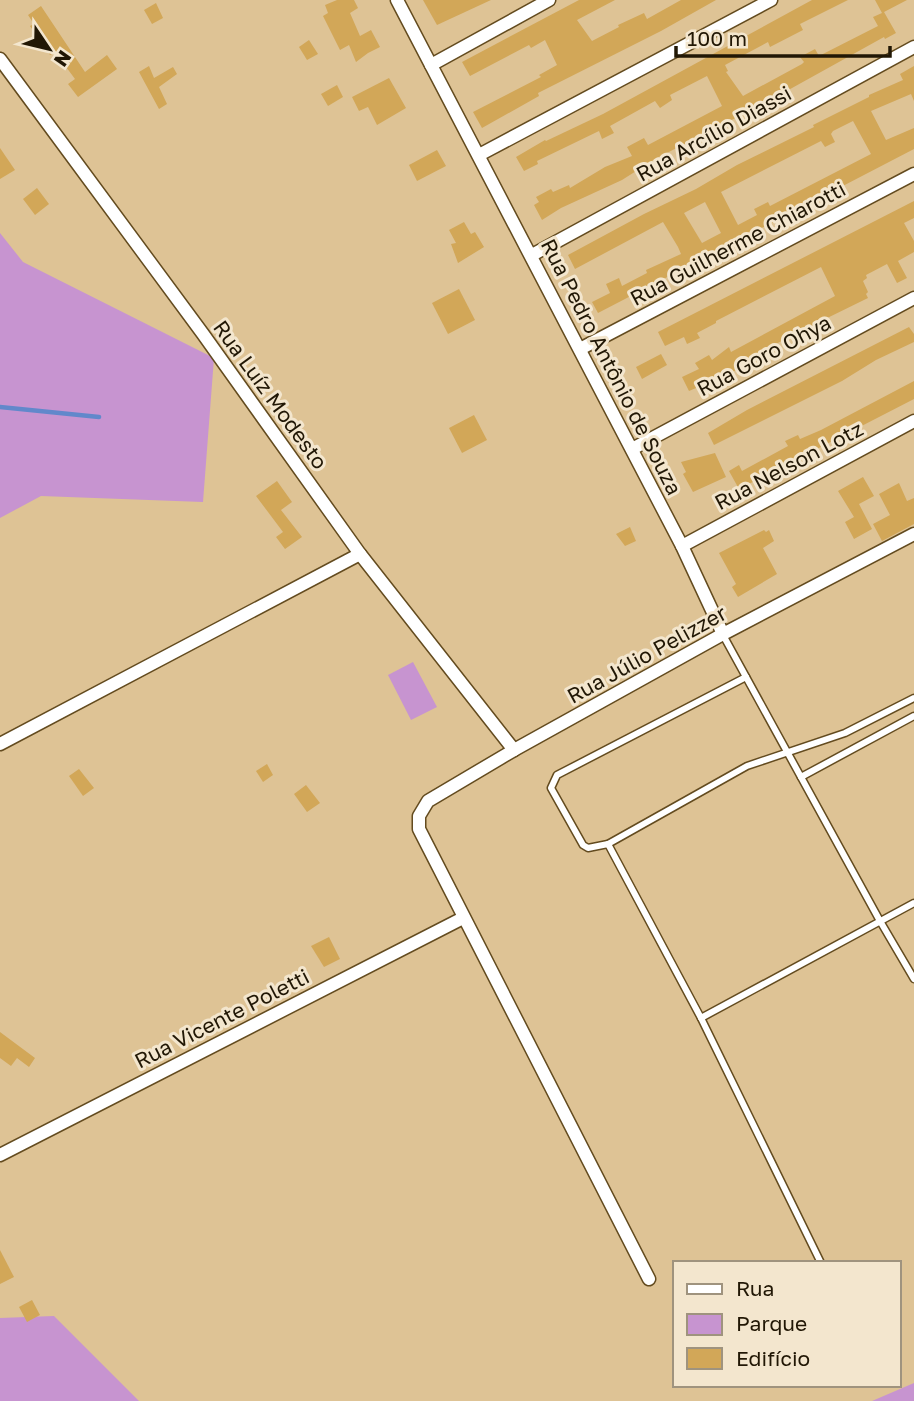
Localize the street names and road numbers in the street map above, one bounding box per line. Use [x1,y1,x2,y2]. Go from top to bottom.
street label: Rua Arcílio Diassi [631,80,796,187]
street label: Rua Guilherme Chiarotti [625,175,850,311]
street label: Rua Pedro Antônio de Souza [536,234,688,499]
street label: Rua Goro Ohya [692,309,835,401]
street label: Rua Luíz Modesto [208,315,333,474]
street label: Rua Nelson Lotz [710,415,867,515]
street label: Rua Júlio Pelizzer [562,600,731,709]
street label: Rua Vicente Poletti [130,963,313,1073]

